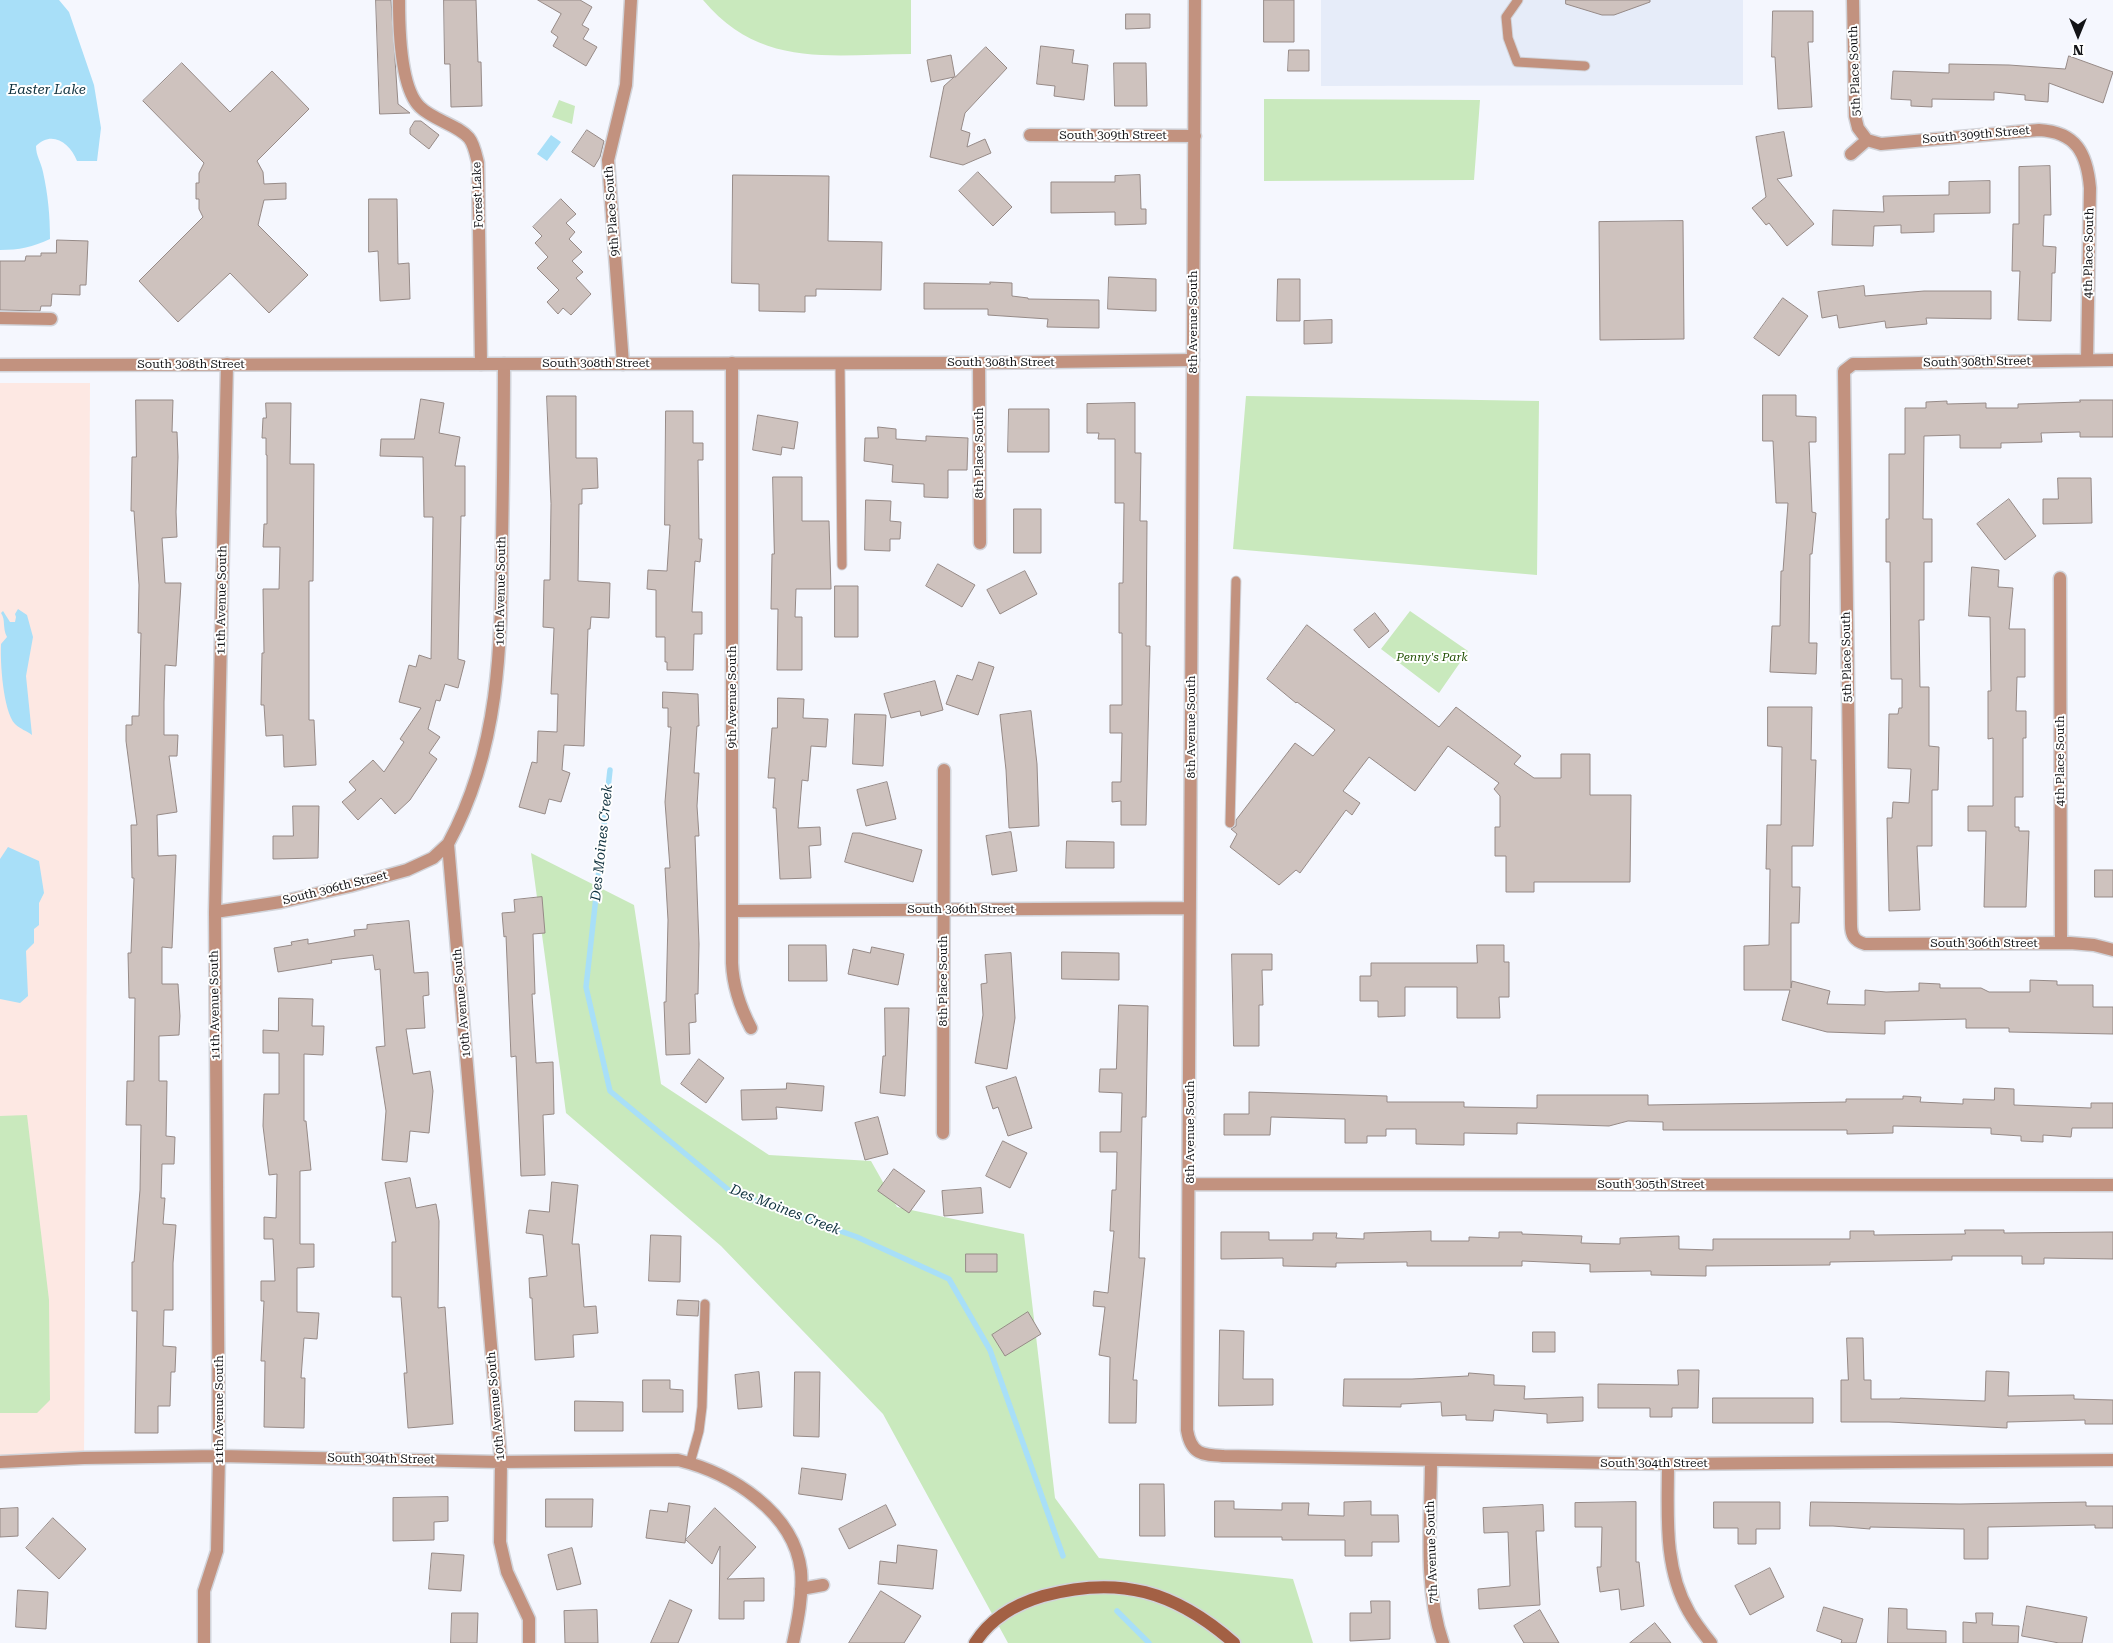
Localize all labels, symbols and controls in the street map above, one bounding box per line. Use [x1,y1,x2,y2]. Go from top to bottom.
north arrow [2053,10,2103,60]
street label: 5th Place South [1846,25,1864,117]
text: N [2073,42,2083,58]
water label: Easter Lake [8,82,86,98]
street label: South 309th Street [1922,123,2030,147]
street label: South 309th Street [1059,128,1167,142]
street label: Forest Lake [470,162,486,228]
street label: 9th Place South [602,165,622,257]
street label: 4th Place South [2081,207,2097,299]
street label: 8th Avenue South [1186,271,1200,373]
street label: South 308th Street [1923,354,2031,370]
street label: South 308th Street [947,355,1055,369]
street label: South 308th Street [542,356,650,370]
street label: South 308th Street [137,357,245,371]
street label: 8th Place South [972,408,986,498]
street label: 10th Avenue South [493,536,509,646]
street label: 11th Avenue South [214,545,230,655]
street label: 5th Place South [1839,611,1855,703]
street label: 9th Avenue South [725,646,739,748]
park label: Penny's Park [1396,650,1468,664]
street label: 8th Avenue South [1184,676,1198,778]
street label: 4th Place South [2053,716,2067,806]
water label: Des Moines Creek [588,784,616,902]
street label: South 306th Street [281,868,389,908]
street label: South 306th Street [907,902,1015,916]
street label: 8th Place South [936,936,950,1026]
street label: South 306th Street [1930,936,2038,950]
street label: 10th Avenue South [450,948,474,1058]
street label: 11th Avenue South [207,950,223,1060]
street label: 8th Avenue South [1183,1081,1197,1183]
street label: South 305th Street [1597,1177,1705,1191]
water label: Des Moines Creek [727,1181,843,1239]
street label: 10th Avenue South [484,1351,508,1461]
street label: 11th Avenue South [212,1355,226,1465]
street label: South 304th Street [327,1451,435,1467]
street label: South 304th Street [1600,1456,1708,1470]
street label: 7th Avenue South [1423,1500,1441,1604]

